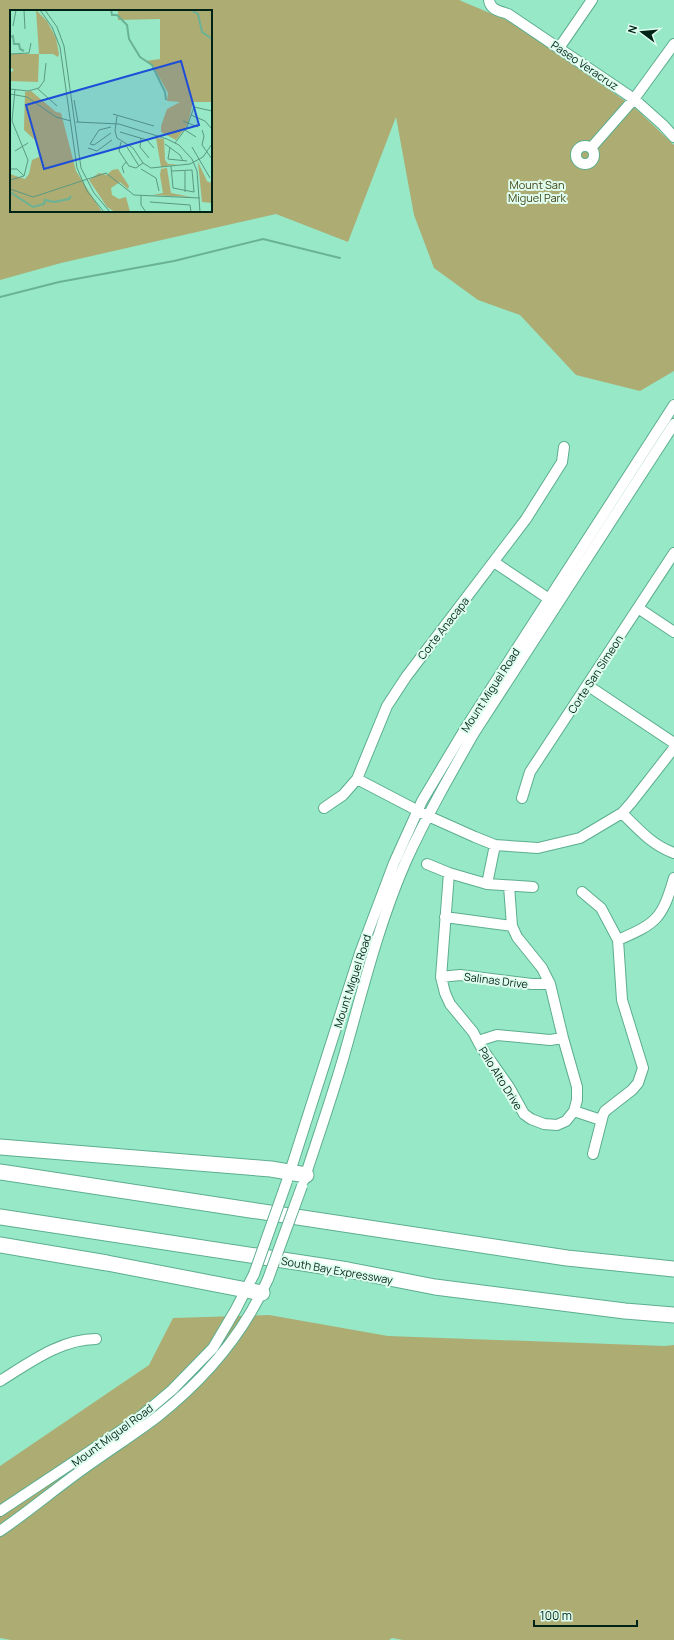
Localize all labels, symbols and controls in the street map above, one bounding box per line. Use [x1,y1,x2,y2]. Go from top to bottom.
inset map [10,10,212,212]
north arrow [622,12,662,52]
text: N [624,23,640,35]
street label: Paseo Veracruz [548,37,622,93]
park label: Mount San Miguel Park [508,177,567,205]
street label: Corte Anacapa [414,594,472,662]
street label: Corte San Simeon [564,632,626,716]
street label: Mount Miguel Road [457,645,523,735]
street label: Mount Miguel Road [330,932,374,1030]
street label: Salinas Drive [463,969,529,991]
street label: Palo Alto Drive [476,1044,527,1113]
street label: South Bay Expressway [280,1253,394,1287]
street label: Mount Miguel Road [68,1400,156,1470]
scale bar [534,1602,637,1628]
text: 100 m [540,1607,572,1624]

